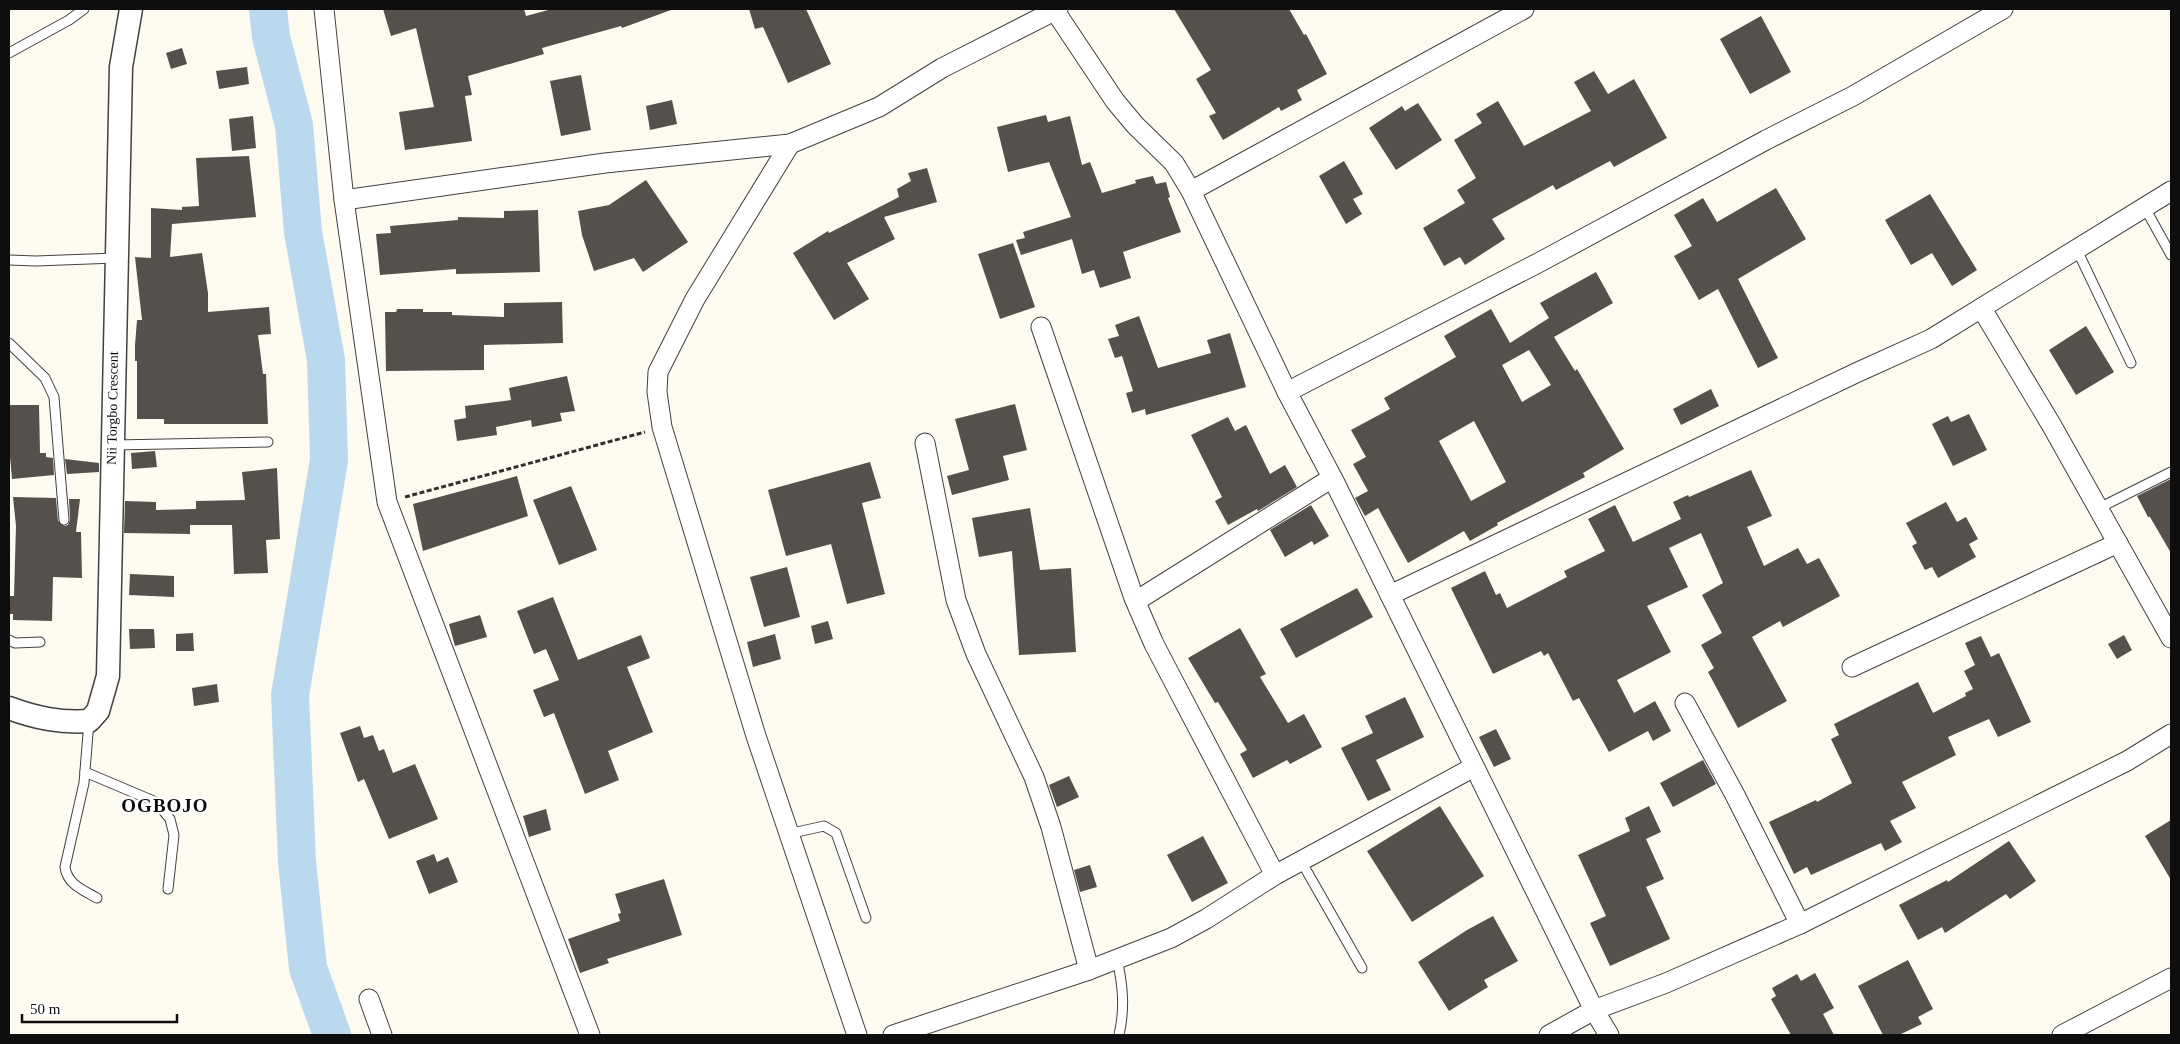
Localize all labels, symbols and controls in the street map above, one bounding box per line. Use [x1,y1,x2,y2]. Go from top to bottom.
street label: Nii Torgbo Crescent [104,351,121,465]
district label: OGBOJO [121,795,209,816]
scale bar [22,992,178,1024]
text: 50 m [30,1001,61,1017]

